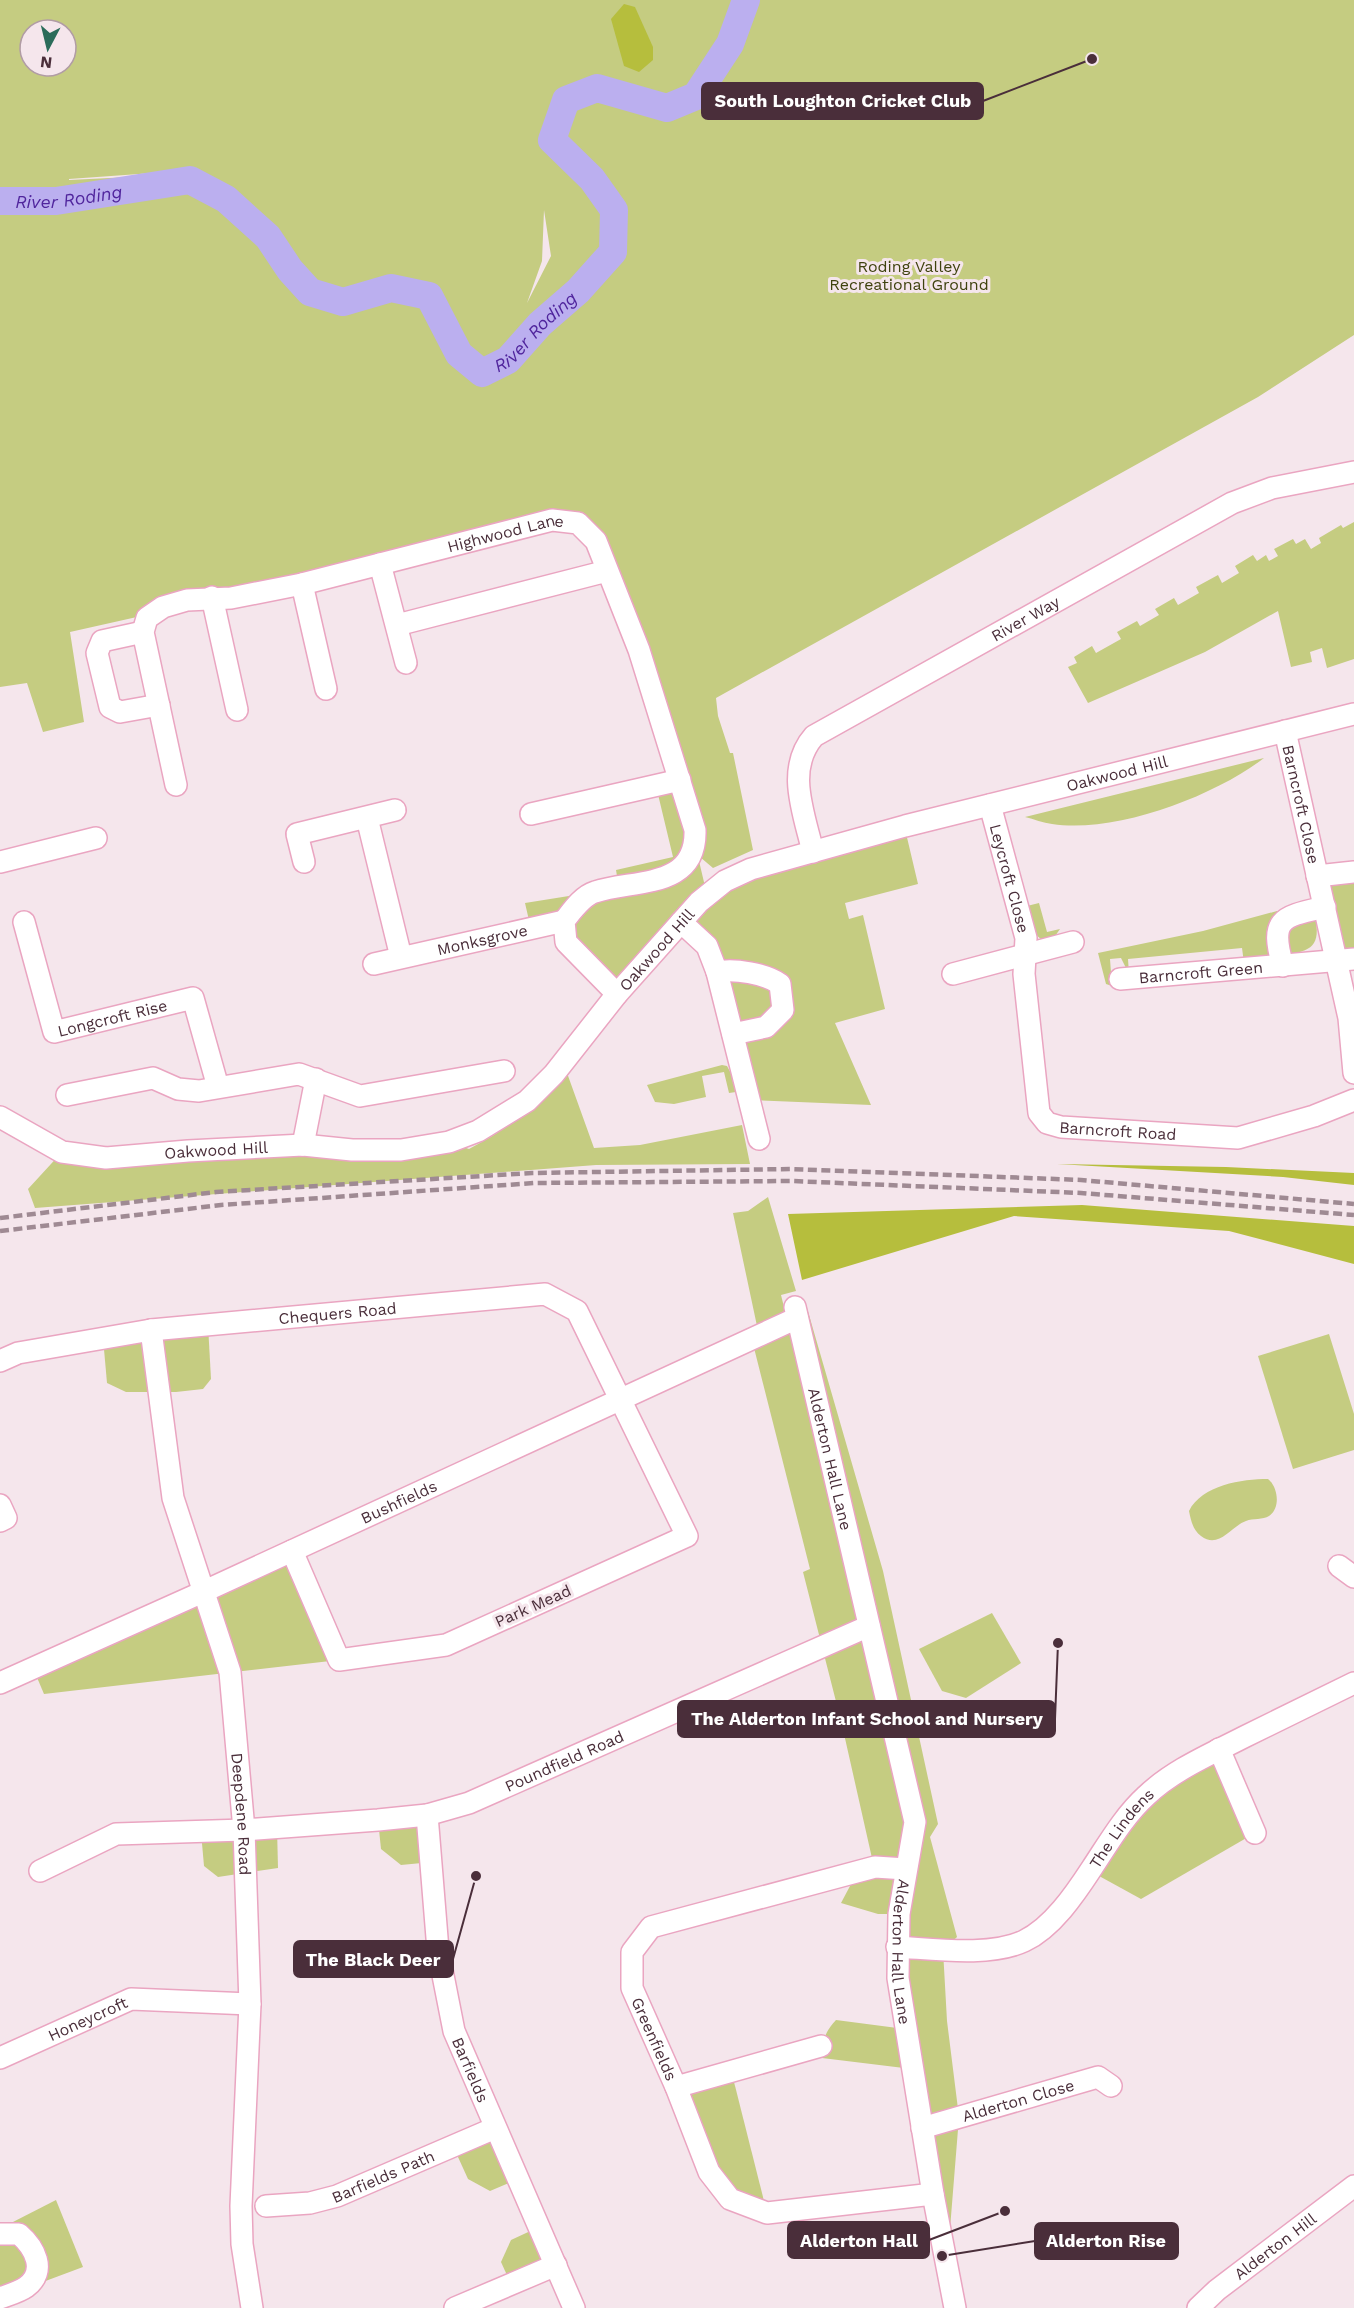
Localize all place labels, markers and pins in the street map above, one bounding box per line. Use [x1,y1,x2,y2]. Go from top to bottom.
callout: South Loughton Cricket Club [702,83,983,119]
callout: The Alderton Infant School and Nursery [678,1701,1055,1737]
callout: The Black Deer [294,1941,453,1977]
callout: Alderton Hall [788,2222,929,2258]
callout: Alderton Rise [1035,2223,1178,2259]

